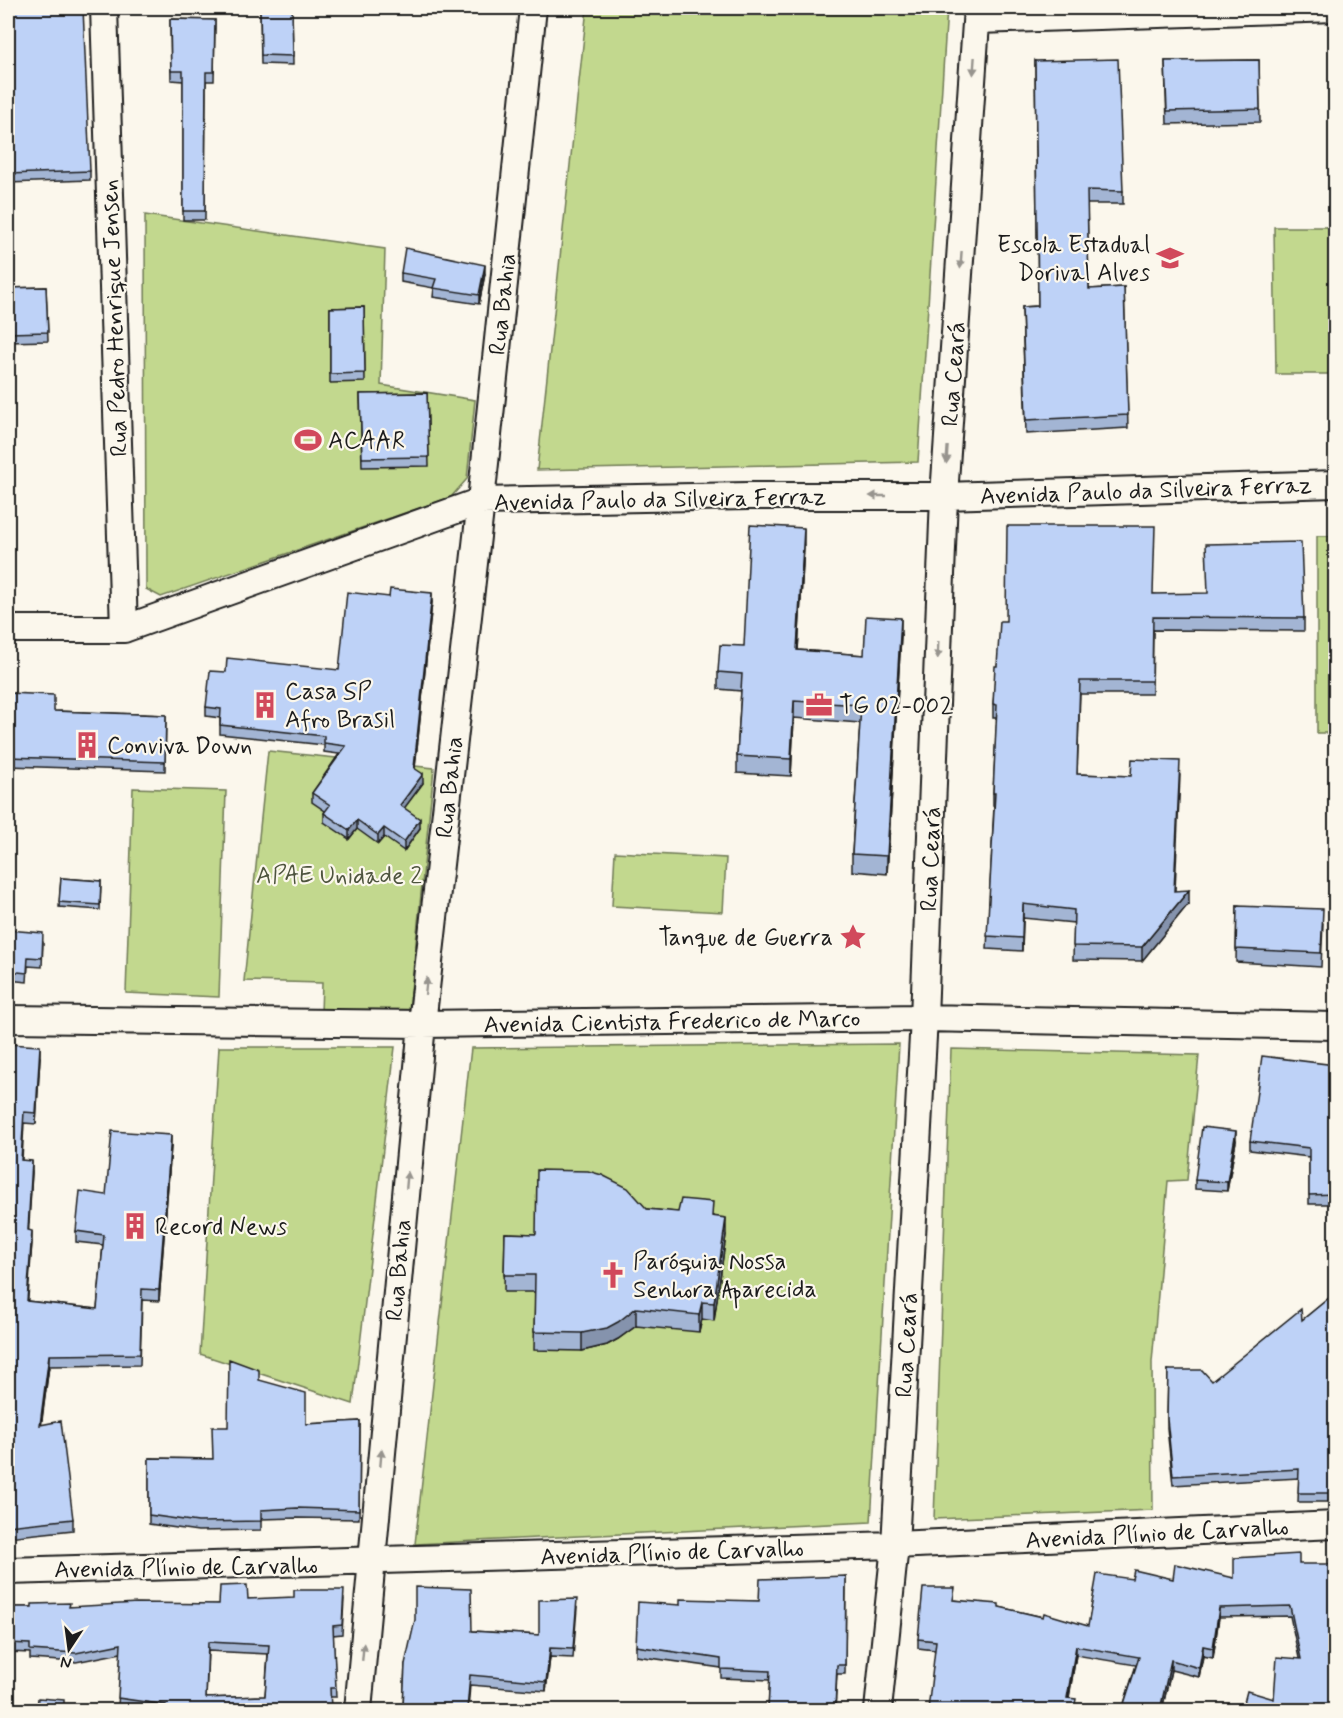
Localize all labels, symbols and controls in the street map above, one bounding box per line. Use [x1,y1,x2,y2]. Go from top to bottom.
one-way arrow [969,56,978,75]
street label: Rua Pedro Henrique Jensen [95,179,136,457]
place label: Escola Estadual Dorival Alves [997,230,1150,289]
school or university icon: Escola Estadual Dorival Alves [1155,243,1185,273]
one-way arrow [956,251,965,270]
street label: Rua Bahia [483,252,524,357]
street label: Rua Ceará [935,321,974,428]
sports icon: ACAAR [293,425,323,455]
place label: ACAAR [328,426,405,457]
one-way arrow [942,446,952,465]
street label: Avenida Paulo da Silveira Ferraz [979,470,1313,513]
street label: Avenida Paulo da Silveira Ferraz [494,482,826,519]
one-way arrow [869,491,888,501]
one-way arrow [934,640,943,659]
place label: Casa SP Afro Brasil [285,677,395,736]
building icon: Casa SP Afro Brasil [250,690,280,720]
office icon: TG 02-002 [804,690,834,720]
place label: TG 02-002 [839,691,954,722]
building icon: Conviva Down [72,730,102,760]
place label: Conviva Down [107,731,252,762]
street label: Rua Bahia [430,735,471,840]
street label: Rua Ceará [914,806,949,912]
park label: APAE Unidade 2 [256,861,422,892]
place icon: Tanque de Guerra [838,922,868,952]
place label: Tanque de Guerra [658,923,833,954]
one-way arrow [421,977,431,996]
street label: Avenida Cientista Frederico de Marco [483,1004,861,1041]
one-way arrow [402,1171,412,1190]
building icon: Record News [120,1211,150,1241]
place label: Record News [155,1212,287,1243]
street label: Rua Bahia [380,1218,419,1322]
place label: Paróquia Nossa Senhora Aparecida [633,1247,817,1309]
church icon: Paróquia Nossa Senhora Aparecida [598,1260,628,1290]
street label: Rua Ceará [889,1292,926,1398]
one-way arrow [376,1448,386,1467]
street label: Avenida Plínio de Carvalho [1025,1512,1290,1557]
street label: Avenida Plínio de Carvalho [540,1533,804,1574]
street label: Avenida Plínio de Carvalho [54,1551,318,1586]
north arrow [39,1619,99,1679]
one-way arrow [359,1643,368,1662]
text: N [58,1651,74,1674]

